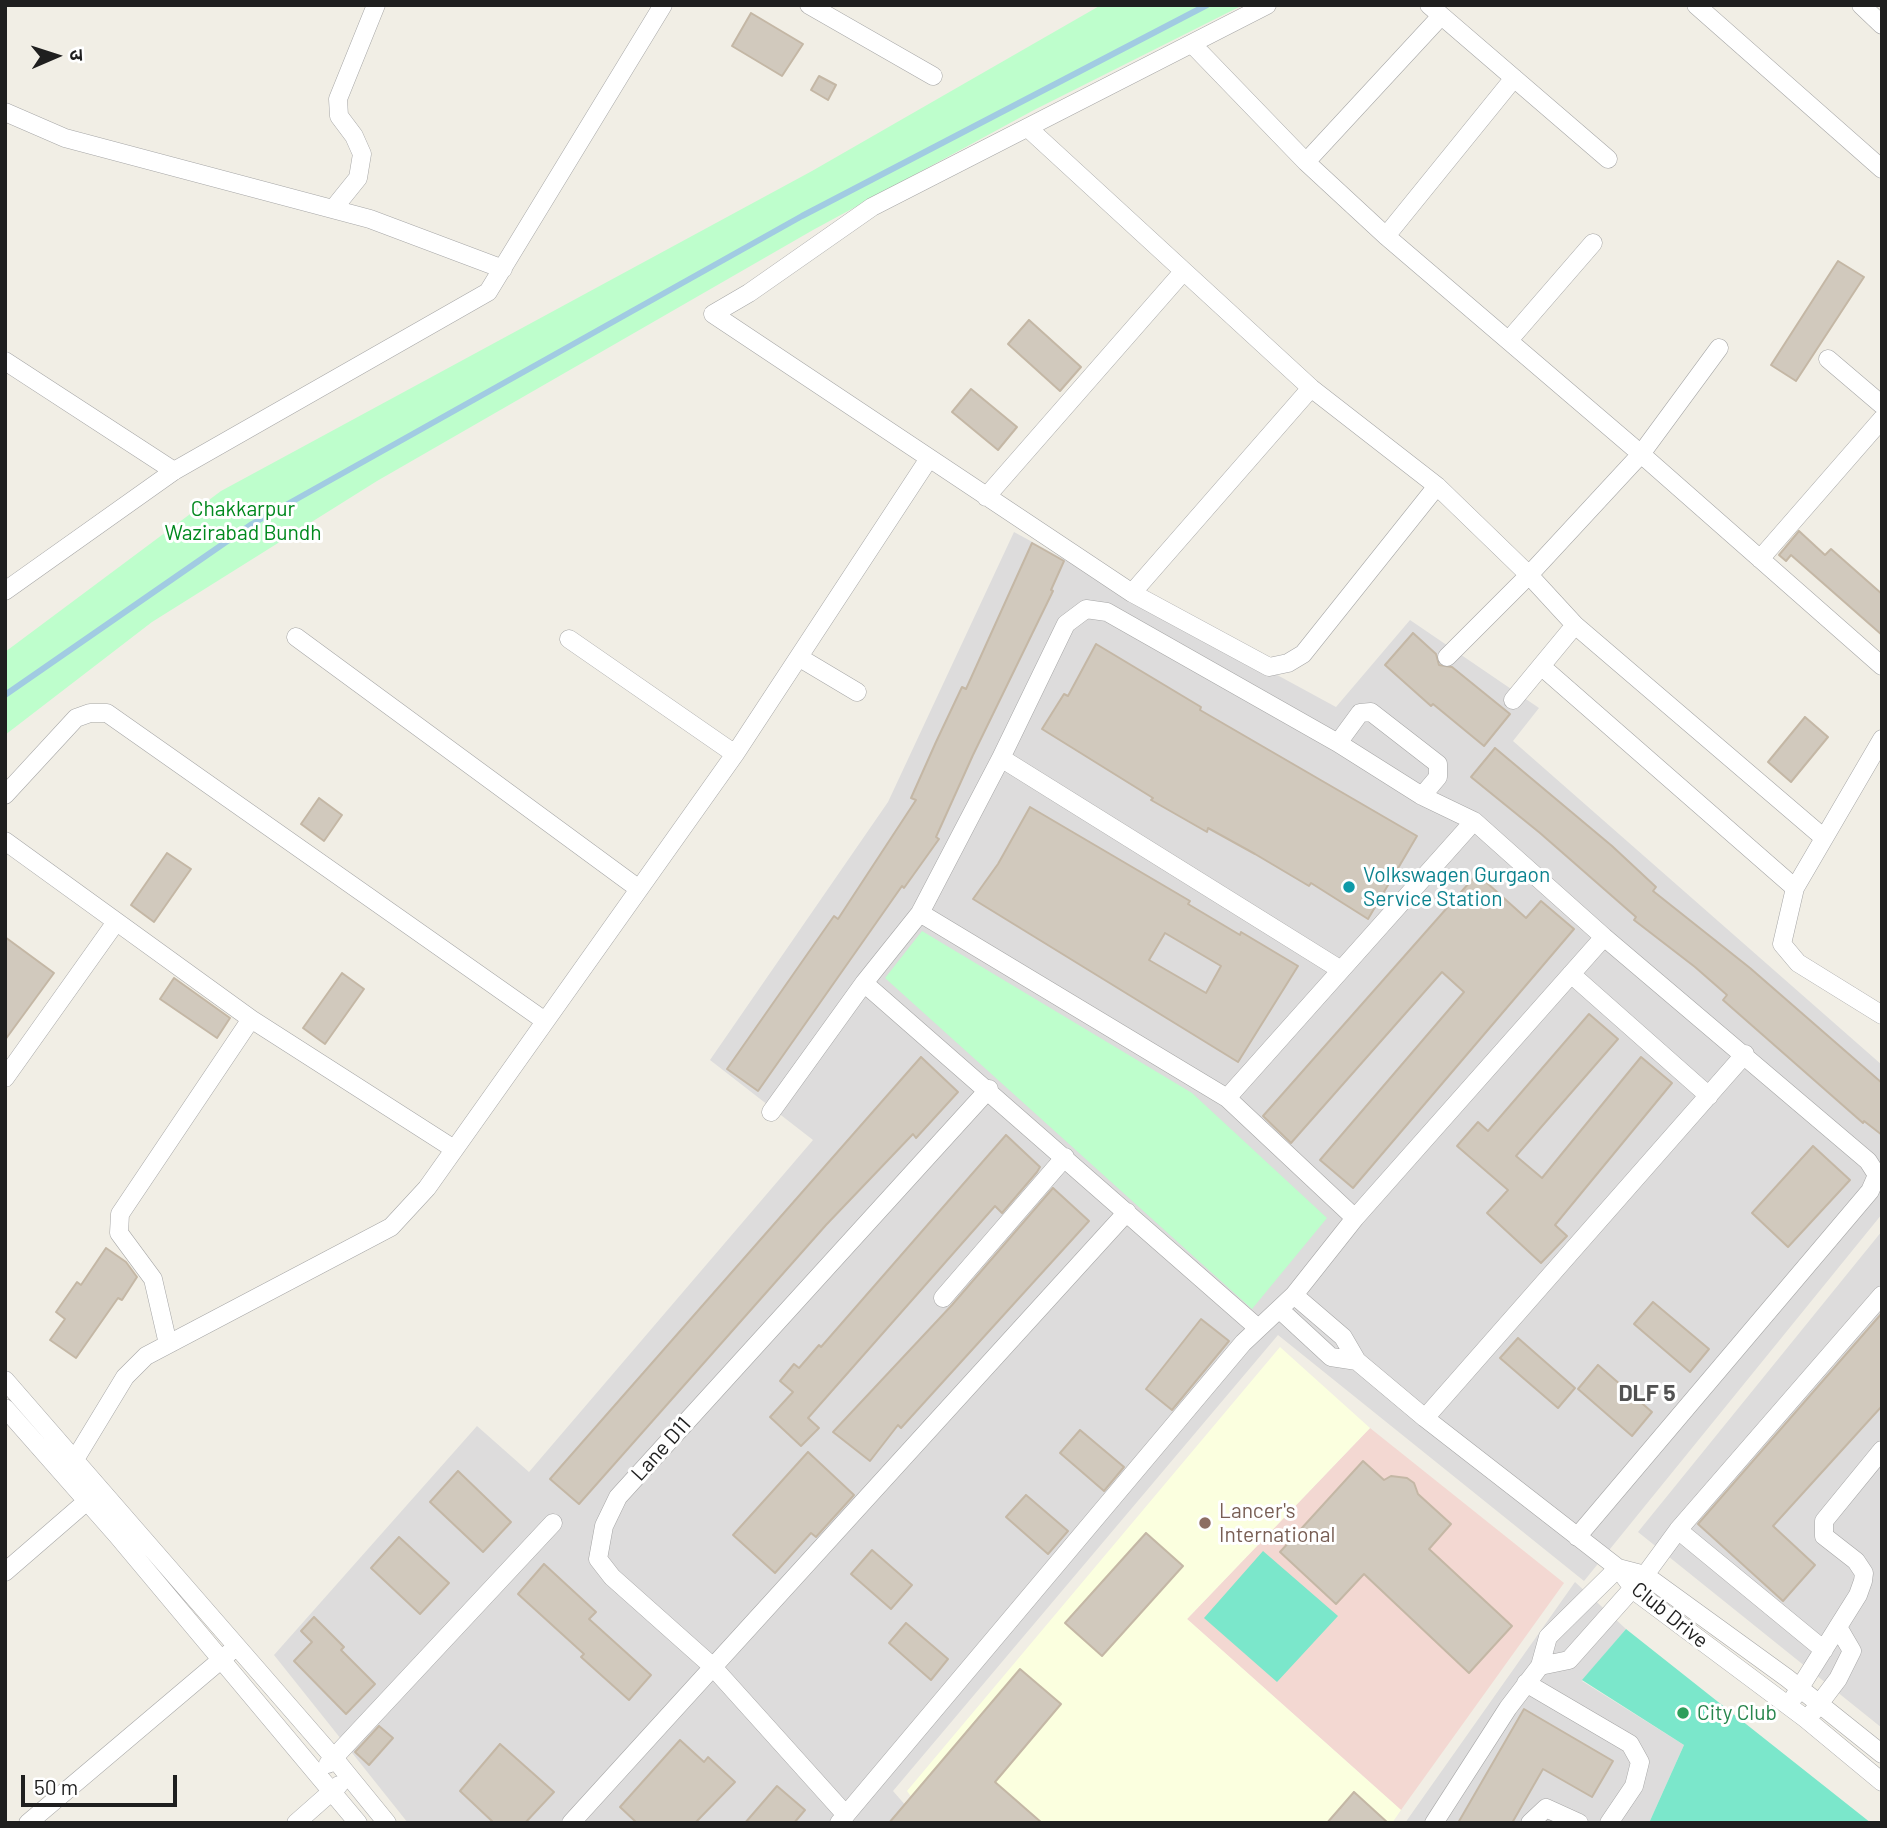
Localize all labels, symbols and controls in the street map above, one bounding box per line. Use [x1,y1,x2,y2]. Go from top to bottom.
north arrow [21,21,91,91]
text: उ [66,49,89,61]
park label: Chakkarpur Wazirabad Bundh [164,496,322,546]
place label: Volkswagen Gurgaon Service Station [1363,862,1550,912]
marker: Volkswagen Gurgaon Service Station [1341,879,1357,895]
district label: DLF 5 [1618,1379,1676,1407]
street label: Lane D11 [626,1412,696,1486]
place label: Lancer's International [1219,1498,1335,1548]
marker: Lancer's International [1197,1515,1213,1531]
street label: Club Drive [1627,1576,1713,1654]
place label: City Club [1697,1700,1777,1726]
marker: City Club [1675,1705,1691,1721]
scale bar [24,1762,180,1806]
text: 50 m [34,1774,78,1799]

